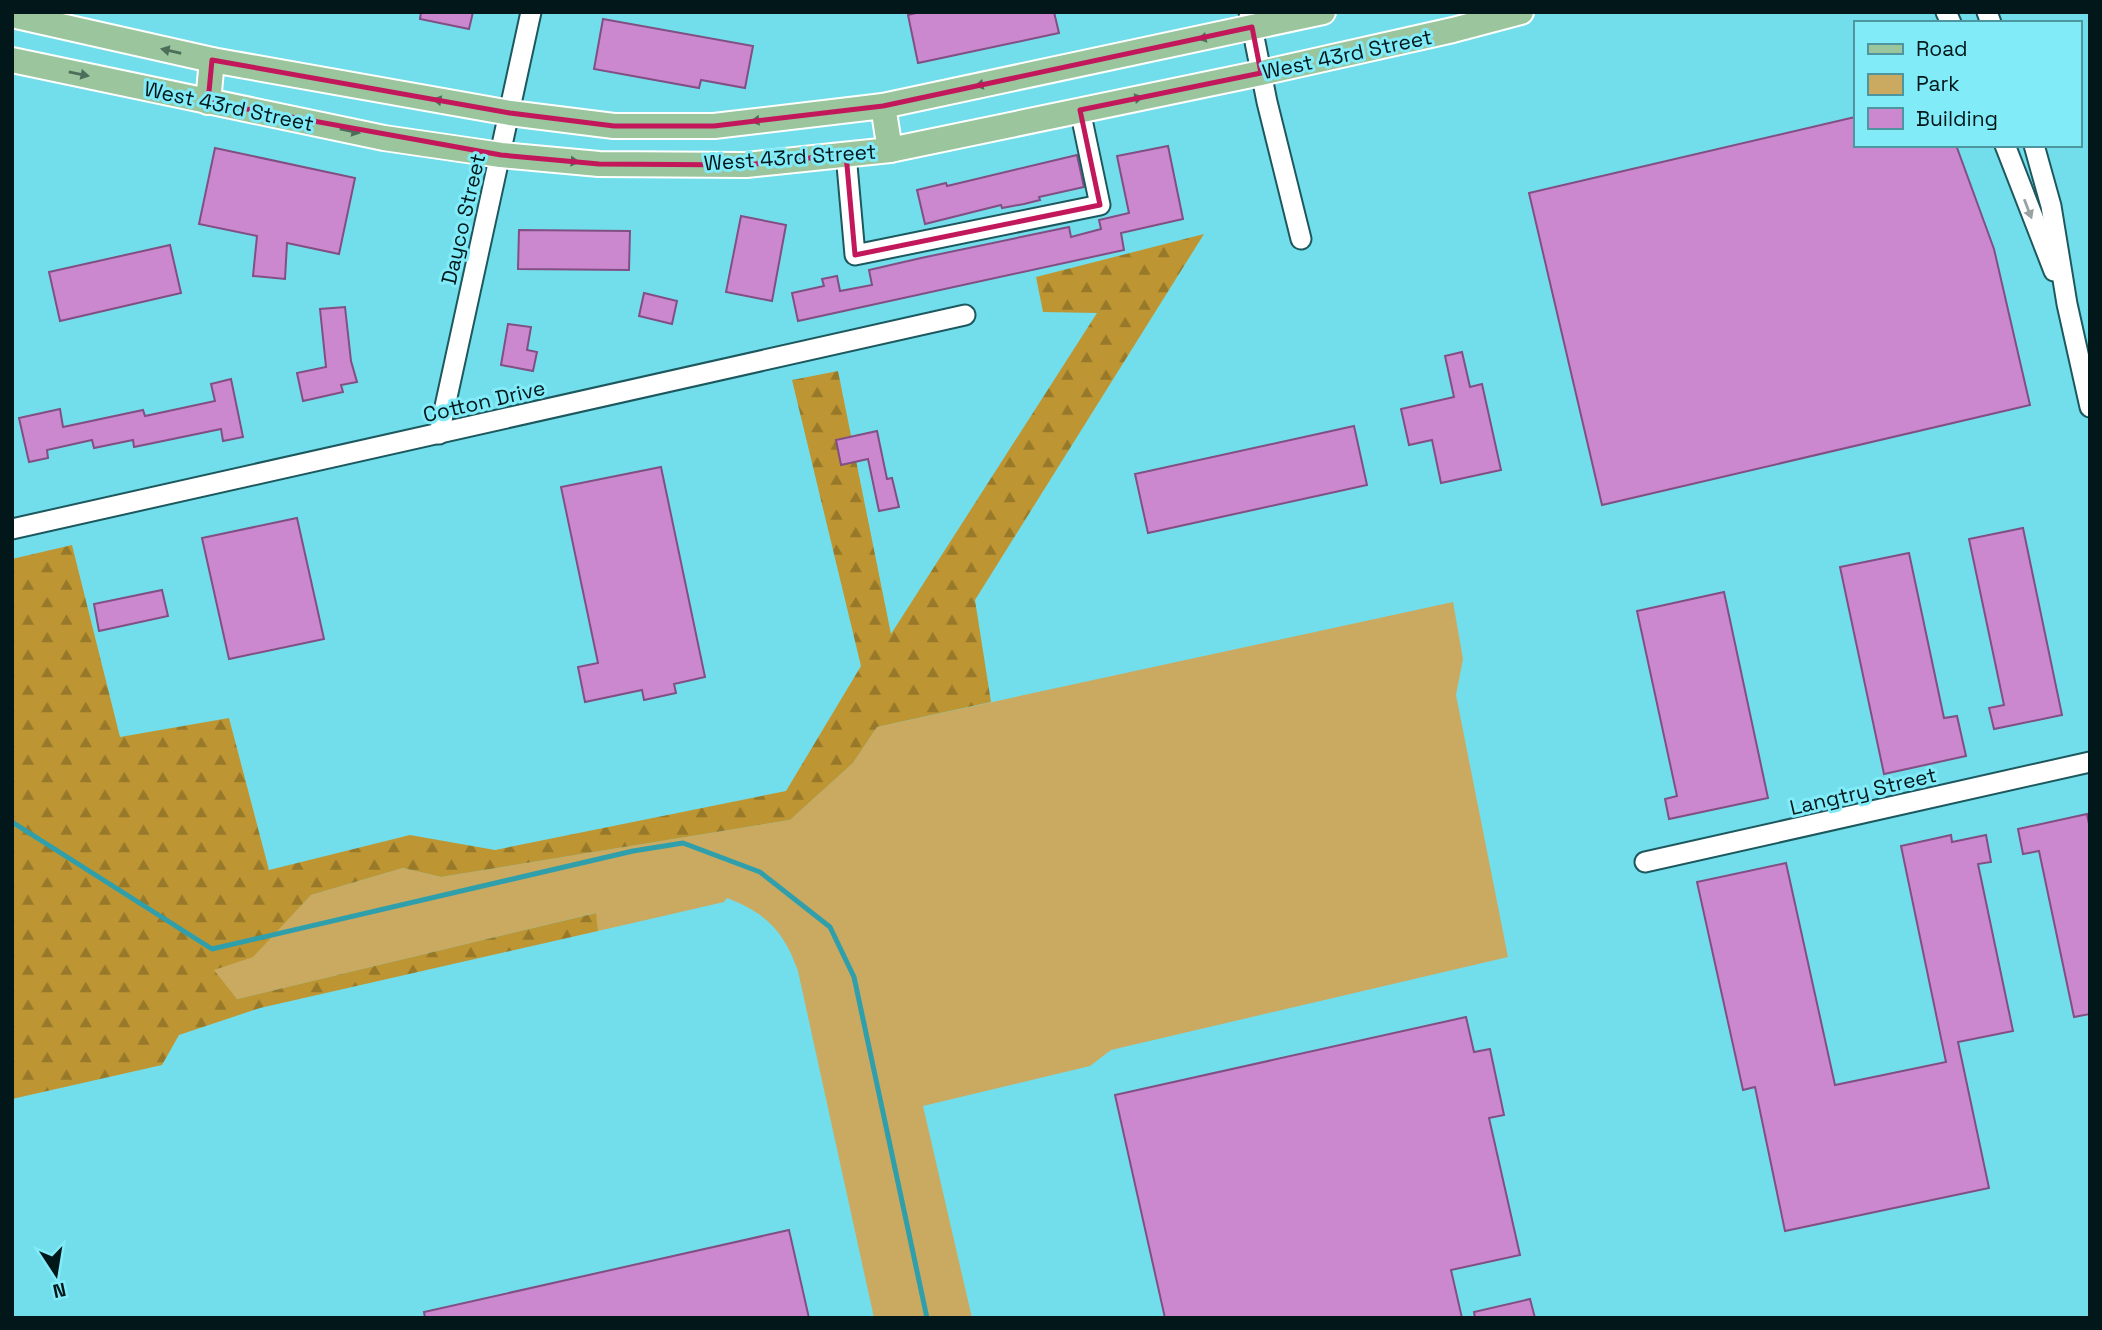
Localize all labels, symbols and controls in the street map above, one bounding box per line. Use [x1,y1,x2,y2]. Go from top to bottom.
legend [1854,21,2081,147]
street label: West 43rd Street [1260,23,1434,85]
one-way arrow [1197,31,1219,42]
text: Road [1916,35,1968,62]
one-way arrow [160,45,182,56]
one-way arrow [68,69,90,80]
text: Park [1916,70,1960,97]
street label: West 43rd Street [142,75,316,137]
one-way arrow [974,78,996,89]
one-way arrow [1122,94,1144,105]
one-way arrow [432,95,454,106]
text: Building [1916,105,1998,132]
one-way arrow [750,115,772,126]
one-way arrow [339,125,361,136]
street label: West 43rd Street [703,138,877,176]
street label: Dayco Street [435,151,491,287]
one-way arrow [558,156,580,167]
one-way arrow [2023,199,2034,220]
street label: Cotton Drive [420,374,548,428]
street label: Langtry Street [1787,761,1939,821]
north arrow [21,1239,91,1309]
text: N [51,1277,68,1304]

